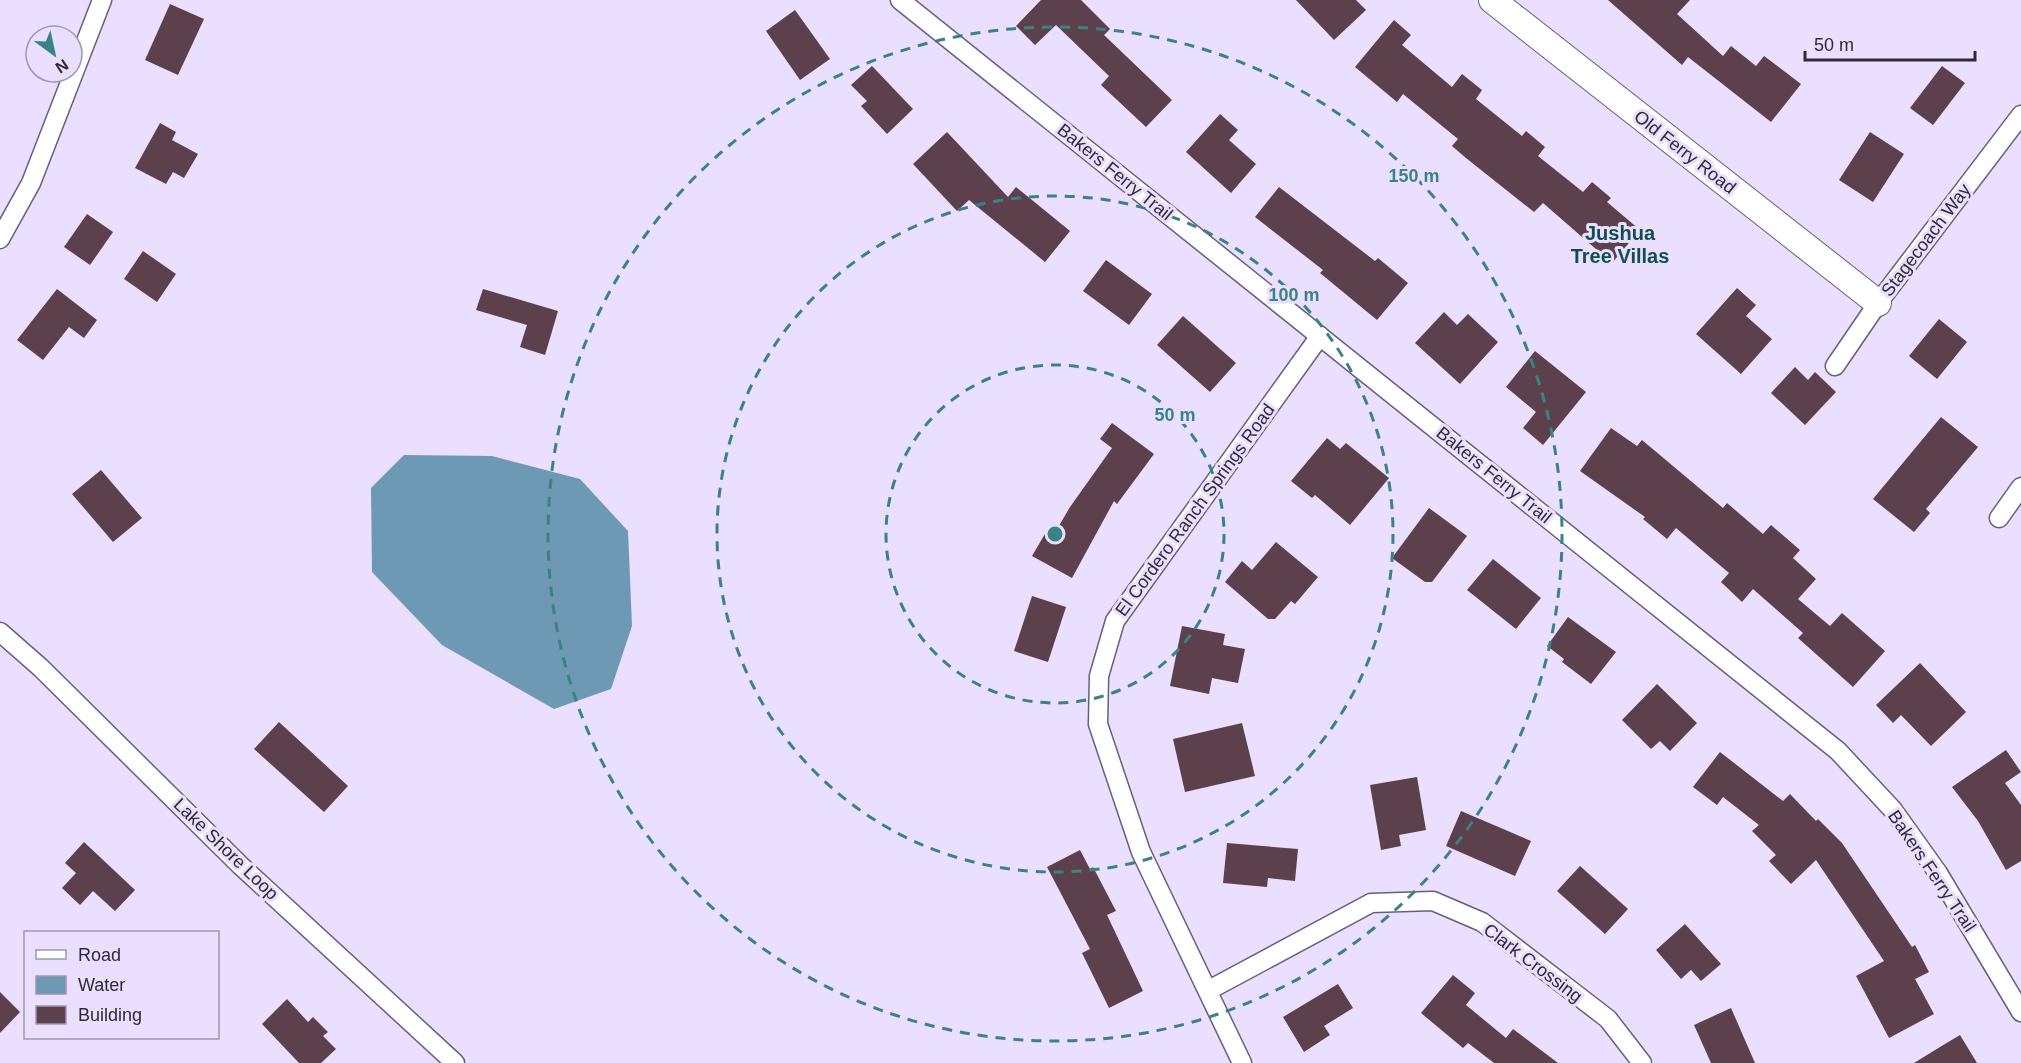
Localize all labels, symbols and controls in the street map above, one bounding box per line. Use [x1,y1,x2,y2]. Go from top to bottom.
north arrow [24,24,84,84]
scale bar [1805,24,1974,62]
text: 50 m [1814,35,1854,55]
text: N [52,56,71,76]
street label: Old Ferry Road [1630,106,1740,198]
street label: Bakers Ferry Trail [1054,120,1176,224]
text: 150 m [1388,166,1440,186]
street label: Stagecoach Way [1877,180,1975,300]
district label: Jushua Tree Villas [1571,222,1669,267]
text: 100 m [1268,285,1320,305]
street label: El Cordero Ranch Springs Road [1111,400,1279,620]
text: 50 m [1154,405,1196,425]
street label: Bakers Ferry Trail [1433,423,1555,527]
centre of rings [1045,524,1065,544]
street label: Lake Shore Loop [170,794,282,904]
street label: Bakers Ferry Trail [1884,807,1980,935]
street label: Clark Crossing [1480,919,1586,1007]
legend [24,931,219,1039]
text: Road [78,945,121,965]
text: Water [78,975,125,995]
text: Building [78,1005,142,1025]

